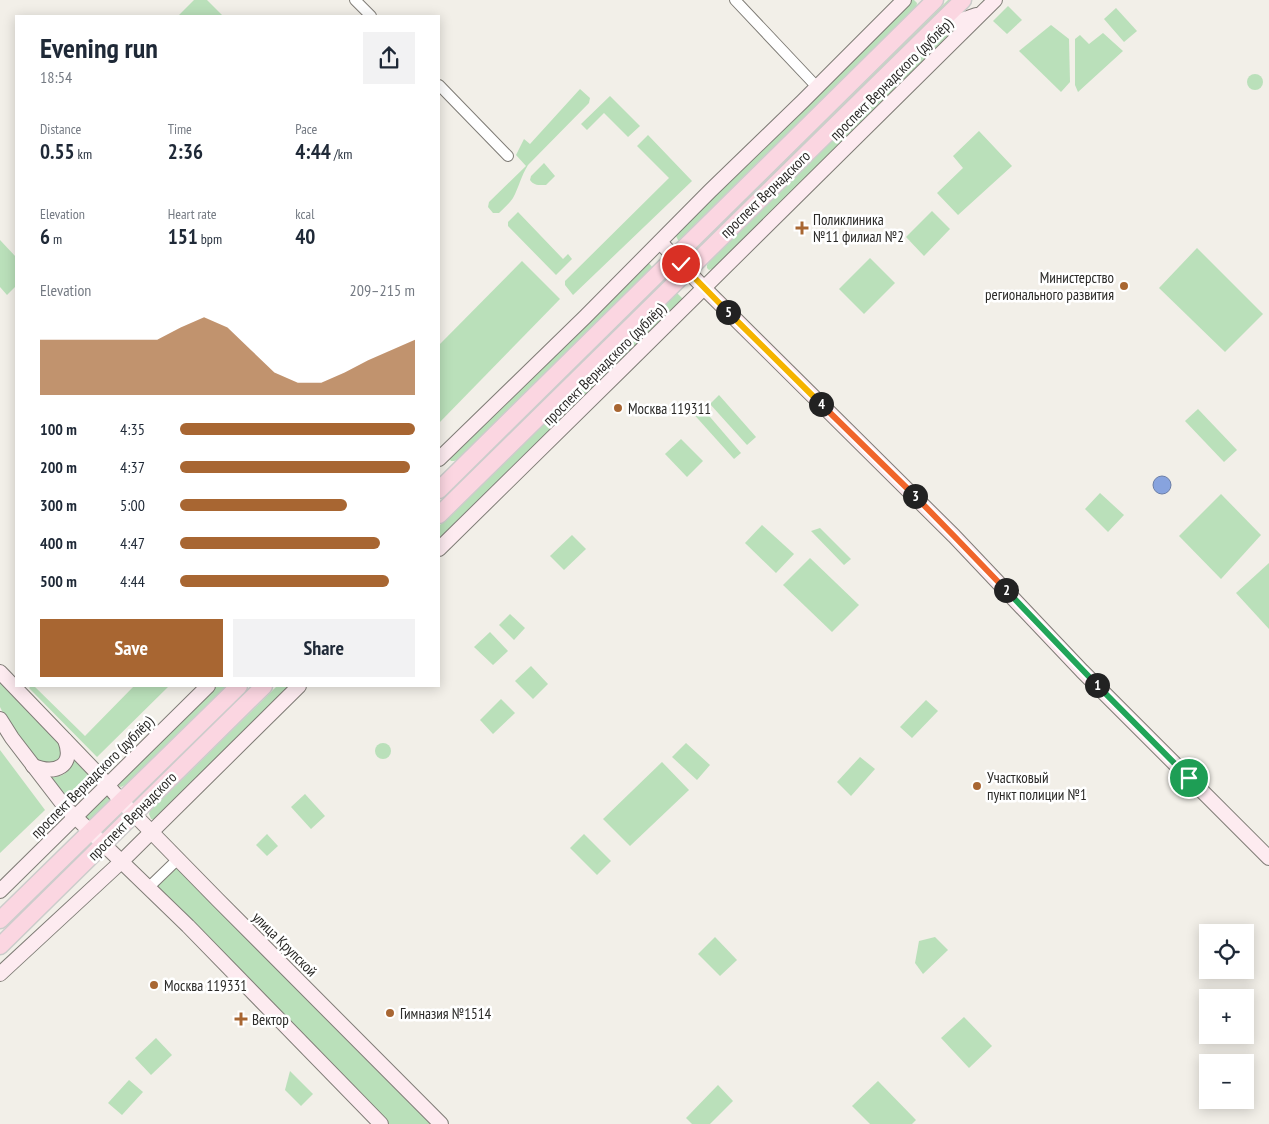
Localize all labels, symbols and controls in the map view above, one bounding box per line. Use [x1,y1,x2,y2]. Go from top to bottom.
street label: проспект Вернадского (дублёр) [826,13,957,144]
text: Evening run [40,29,158,66]
button: share [363,32,415,84]
text: 18:54 [40,67,72,87]
text: Distance [40,120,81,138]
text: Time [168,120,192,138]
text: Pace [295,120,317,138]
text: 0.55 [40,138,75,165]
text: 2:36 [168,138,203,165]
text: 4:44 [295,138,331,165]
text: km [75,145,92,163]
text: /km [331,145,352,163]
street label: проспект Вернадского [716,146,814,242]
text: Elevation [40,205,85,223]
text: Heart rate [168,205,217,223]
text: kcal [295,205,314,223]
place label: Поликлиника №11 филиал №2 [813,210,904,246]
marker: Поликлиника №11 филиал №2 [795,221,809,235]
text: 6 [40,223,50,250]
text: 151 [168,223,198,250]
text: 40 [295,223,315,250]
text: m [50,230,62,248]
text: bpm [198,230,222,248]
pin [660,243,702,285]
icon: check [667,250,695,278]
place label: Министерство регионального развития [985,268,1114,304]
text: Elevation [40,280,91,300]
text: 209–215 m [350,280,415,300]
marker: Министерство регионального развития [1118,280,1130,292]
street label: проспект Вернадского (дублёр) [539,298,670,429]
pin: 5 [716,300,740,324]
text: 5 [725,303,732,321]
pin: 4 [808,392,834,416]
text: 4 [818,395,825,413]
place label: Москва 119311 [628,399,711,418]
marker: Москва 119311 [612,402,624,414]
text: 100 m [40,419,77,439]
text: 4:35 [120,419,145,439]
text: 200 m [40,457,77,477]
text: 4:37 [120,457,145,477]
pin: 3 [902,484,928,508]
text: 3 [912,487,919,505]
text: 300 m [40,495,77,515]
text: 5:00 [120,495,145,515]
text: 400 m [40,533,77,553]
text: 4:47 [120,533,145,553]
text: 500 m [40,571,77,591]
text: 4:44 [120,571,145,591]
pin: 2 [994,578,1018,602]
text: 2 [1003,581,1010,599]
button: Save [40,619,223,677]
button: Share [233,619,415,677]
pin: 1 [1084,672,1110,698]
text: 1 [1094,676,1101,694]
street label: проспект Вернадского (дублёр) [27,712,157,842]
pin [1168,757,1210,799]
icon: arrive [1175,764,1203,792]
street label: проспект Вернадского [84,768,180,864]
place label: Участковый пункт полиции №1 [987,768,1087,804]
marker: Участковый пункт полиции №1 [971,780,983,792]
street label: улица Крупской [249,908,321,980]
map controls [1199,924,1254,1109]
button: locate [1199,924,1254,979]
place label: Москва 119331 [164,976,247,995]
marker: Москва 119331 [148,979,160,991]
button: + [1199,989,1254,1044]
place label: Гимназия №1514 [400,1004,491,1023]
marker: Гимназия №1514 [384,1007,396,1019]
place label: Вектор [252,1010,289,1029]
marker: Вектор [234,1012,248,1026]
button: − [1199,1054,1254,1109]

